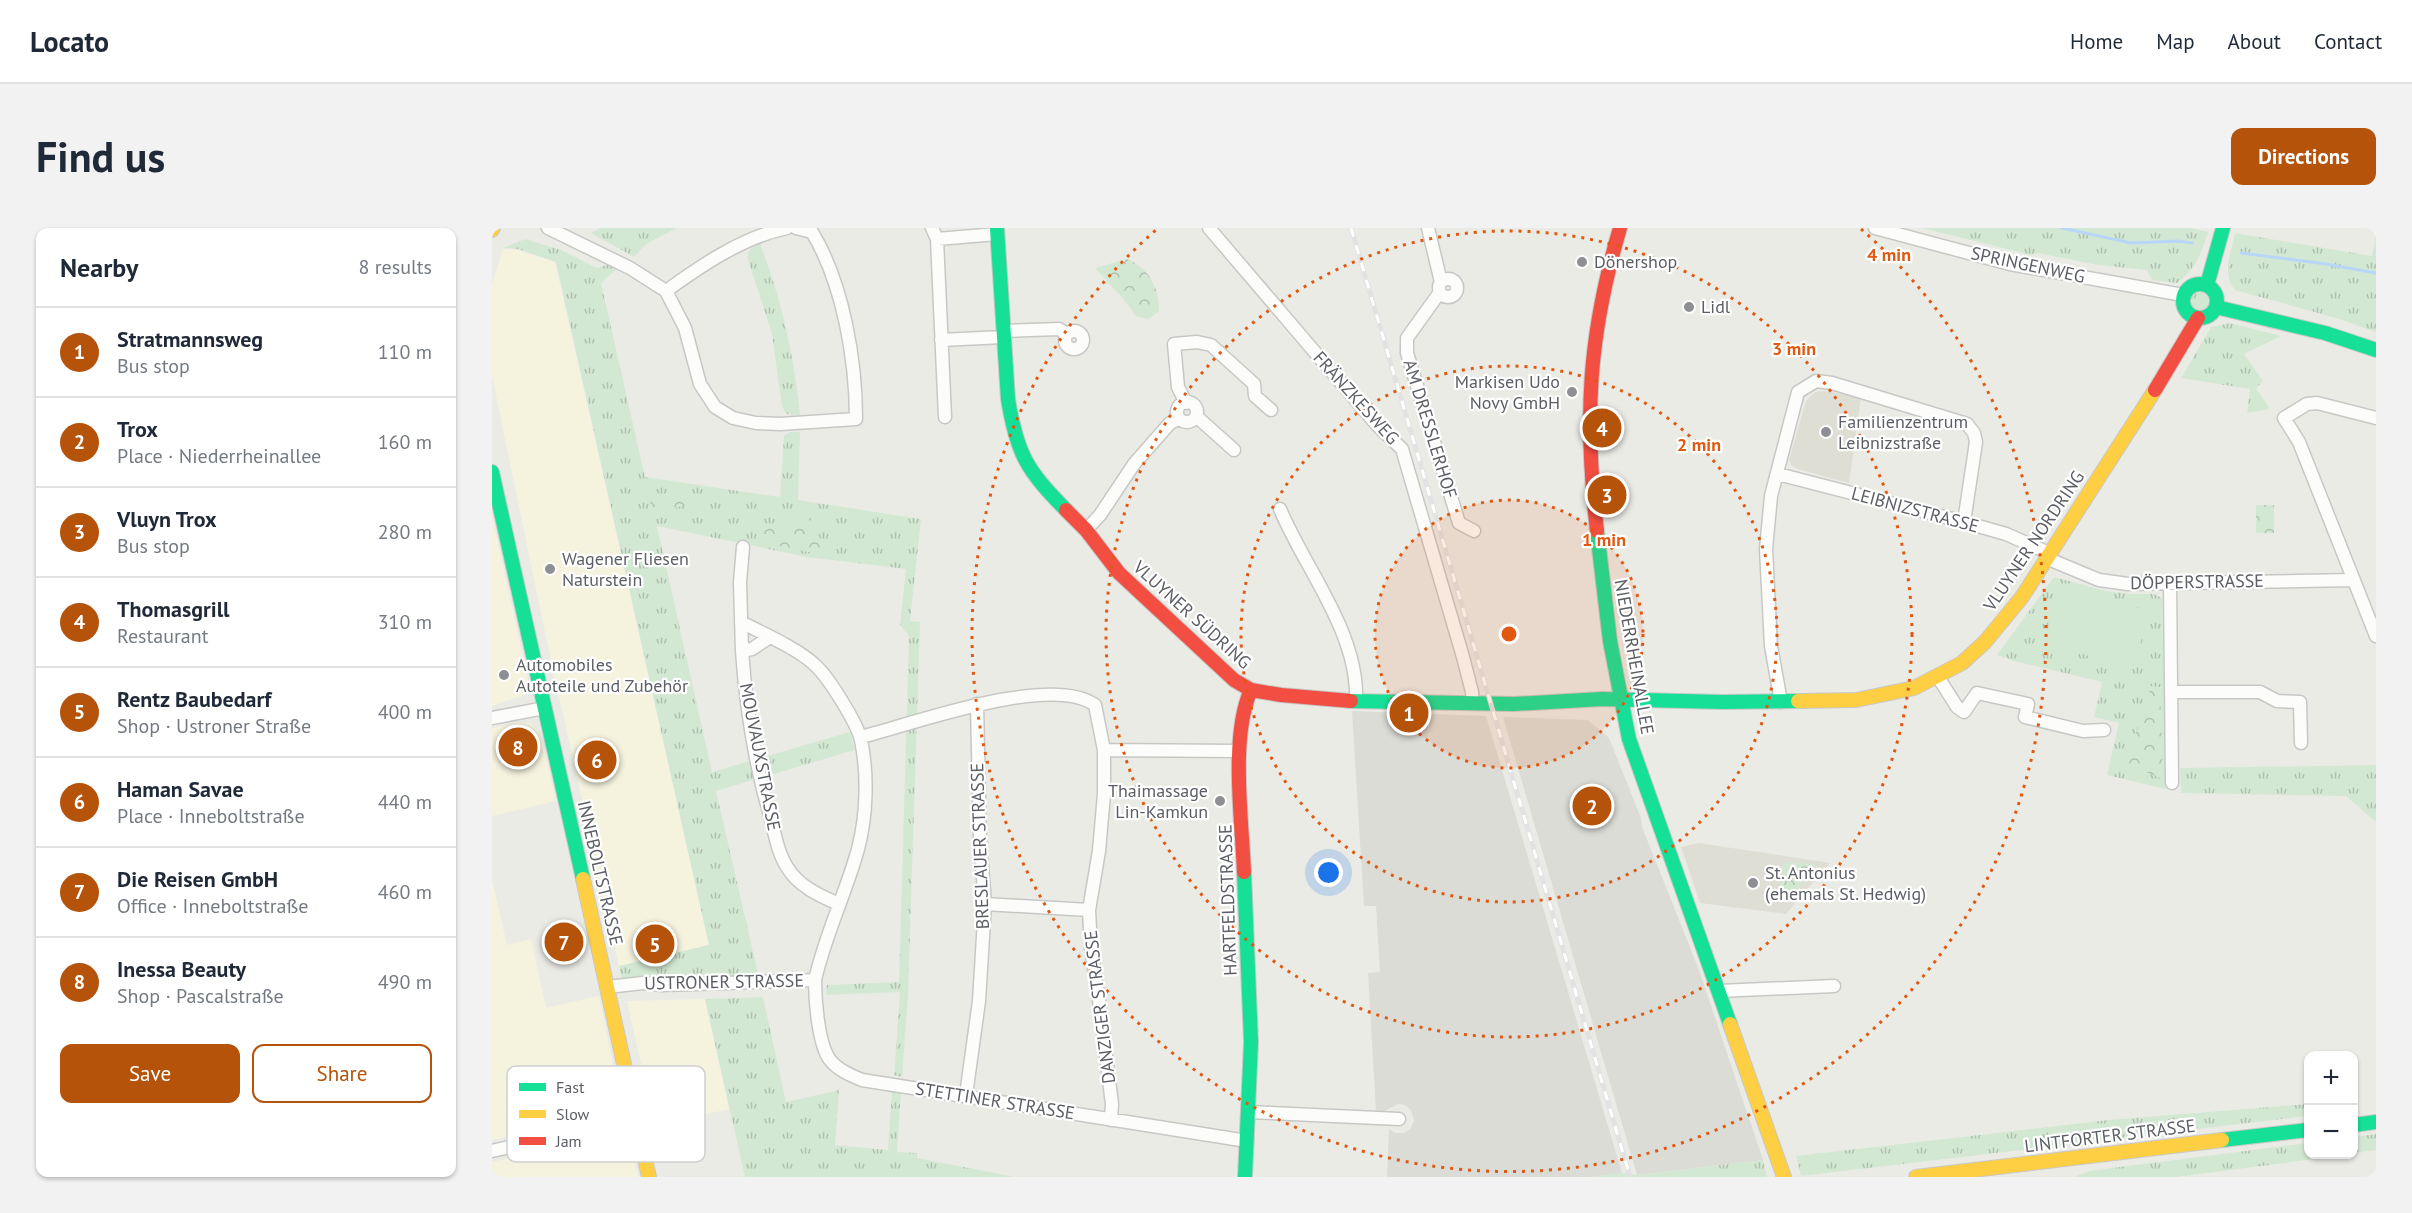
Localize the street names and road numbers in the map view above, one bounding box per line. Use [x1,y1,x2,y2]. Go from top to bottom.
street label: SPRINGENWEG [1969,241,2087,288]
street label: FRÄNZKESWEG [1308,346,1404,449]
street label: AM DRESSLERHOF [1398,357,1463,501]
street label: VLUYNER NORDRING [1977,466,2089,616]
street label: LEIBNIZSTRASSE [1849,481,1981,538]
street label: VLUYNER SÜDRING [1128,555,1256,674]
street label: DÖPPERSTRASSE [2130,569,2264,594]
street label: NIEDERRHEINALLEE [1610,577,1659,736]
street label: MOUVAUXSTRASSE [735,681,786,833]
street label: BRESLAUER STRASSE [965,762,994,930]
street label: INNEBOLTSTRASSE [573,798,628,948]
street label: HARTFELDSTRASSE [1213,824,1242,976]
street label: DANZIGER STRASSE [1079,929,1120,1085]
street label: USTRONER STRASSE [644,969,804,994]
street label: STETTINER STRASSE [914,1077,1076,1124]
street label: LINTFORTER STRASSE [2023,1114,2197,1157]

